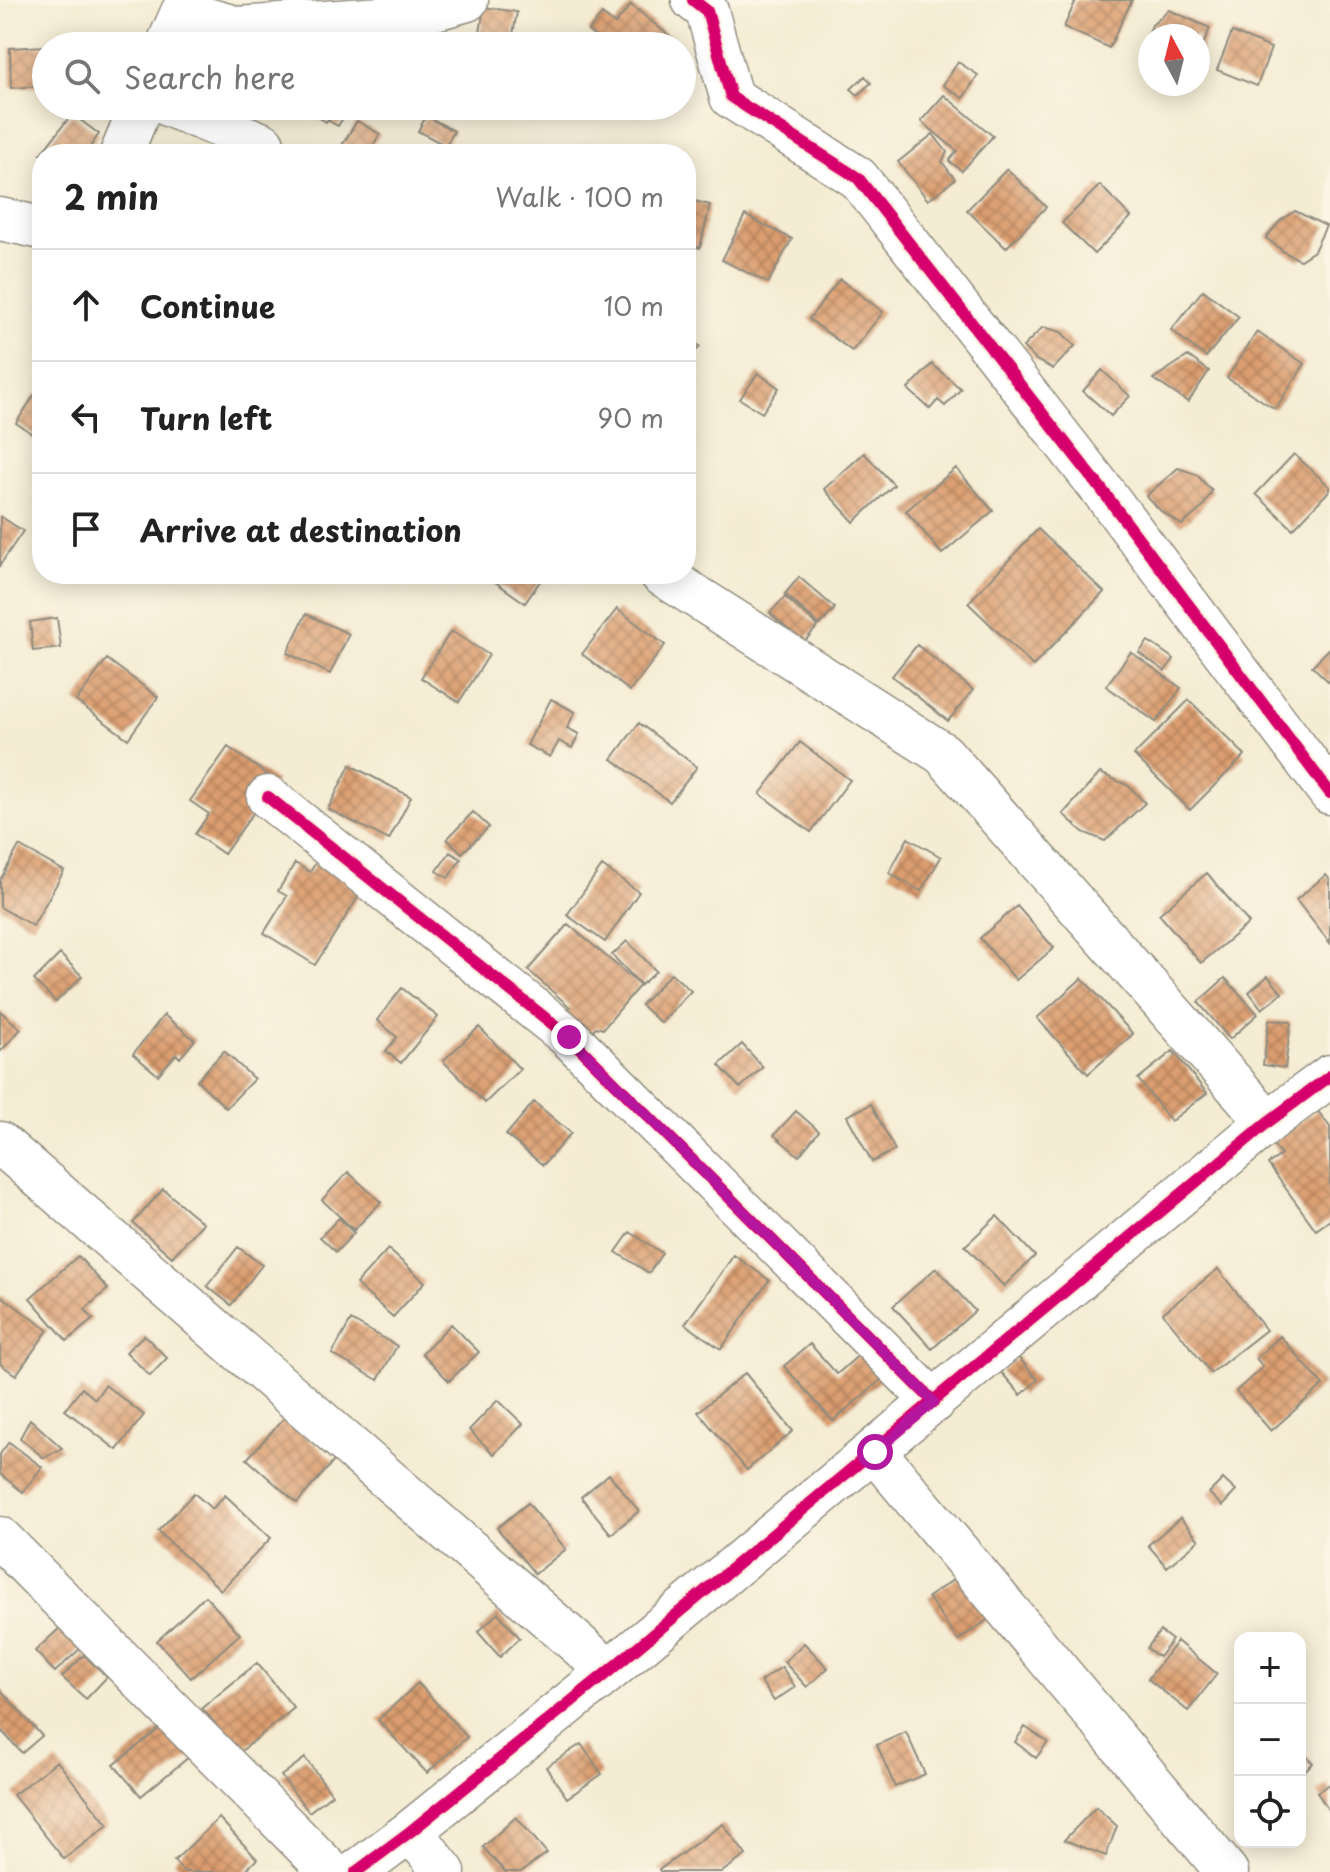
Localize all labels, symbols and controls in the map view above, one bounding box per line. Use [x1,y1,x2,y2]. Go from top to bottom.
north arrow [1138,24,1210,96]
search box [32,32,696,120]
icon: search [60,54,104,98]
text: Search here [124,54,296,99]
text: 2 min [64,170,159,222]
text: Walk · 100 m [496,177,664,216]
icon: ahead [64,283,108,327]
text: Continue [140,283,275,328]
text: 10 m [603,286,664,325]
icon: left [64,395,108,439]
text: Turn left [140,395,272,440]
text: 90 m [597,398,664,437]
icon: arrive [64,507,108,551]
text: Arrive at destination [140,507,462,552]
route end [551,1019,587,1055]
route start [857,1434,893,1470]
map controls [1234,1632,1306,1848]
button: + [1234,1632,1306,1704]
button: − [1234,1704,1306,1776]
button: locate [1234,1776,1306,1848]

